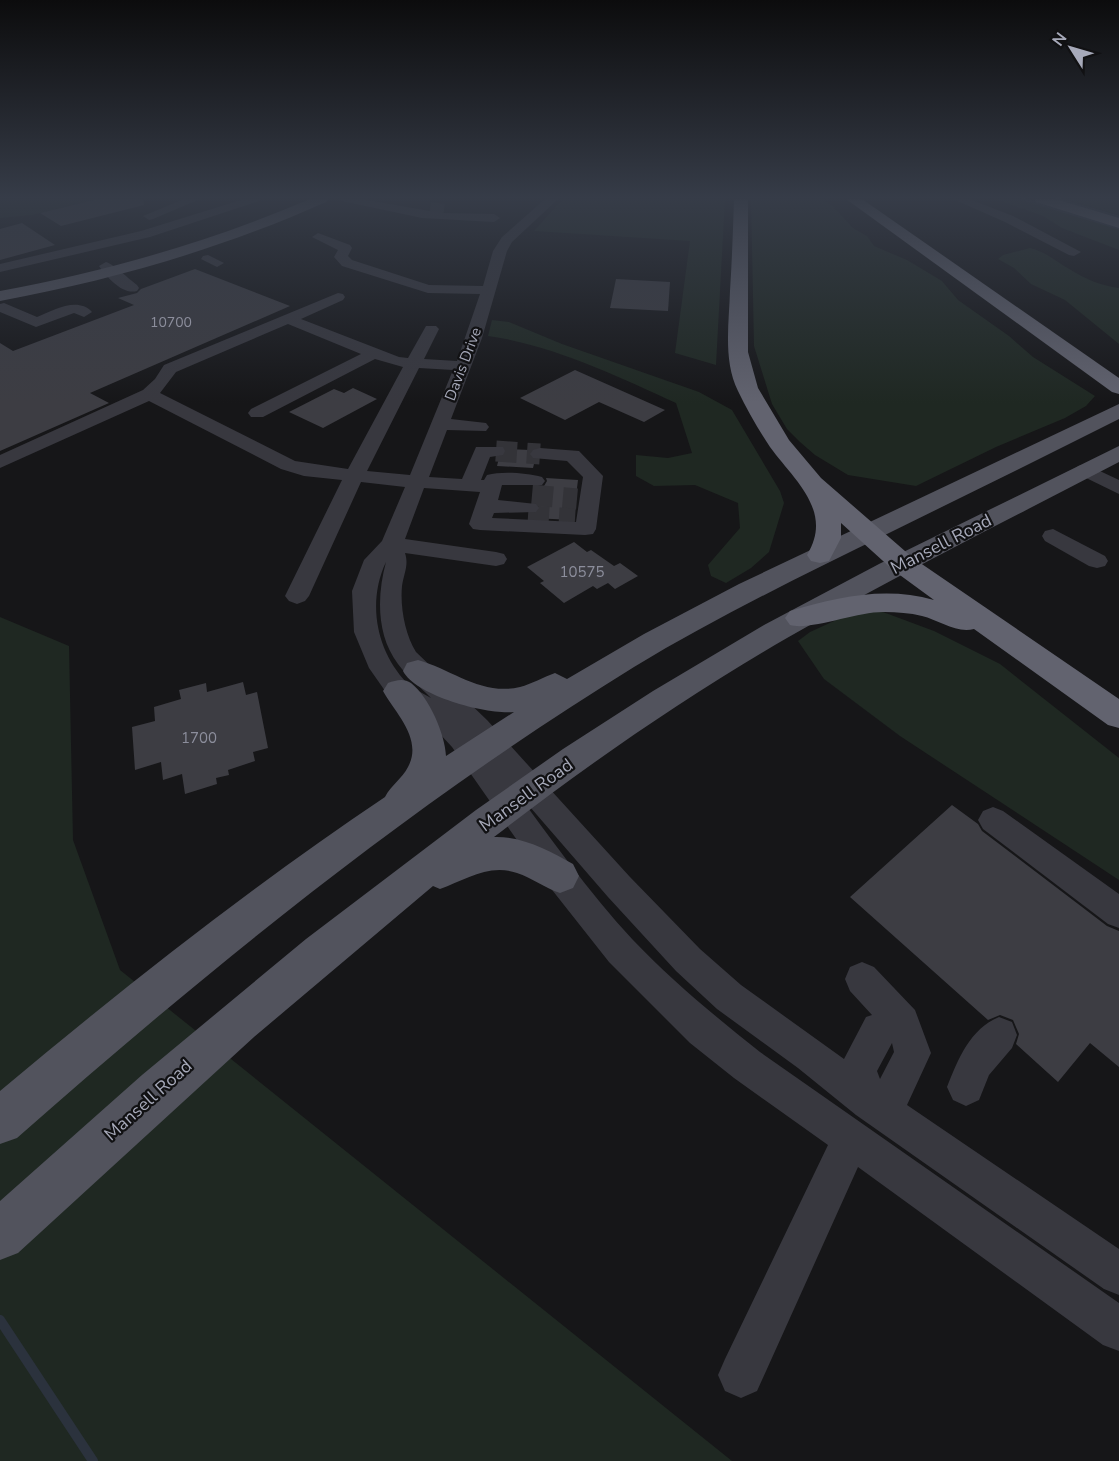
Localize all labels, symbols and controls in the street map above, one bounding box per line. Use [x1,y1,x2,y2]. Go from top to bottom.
north arrow [1041,18,1101,78]
text: N [1047,28,1072,51]
house number: 10700 [150,313,192,332]
street label: Davis Drive [440,325,486,403]
street label: Mansell Road [886,508,996,580]
house number: 10575 [559,562,605,582]
house number: 1700 [181,728,217,748]
street label: Mansell Road [474,753,578,837]
street label: Mansell Road [99,1054,197,1146]

